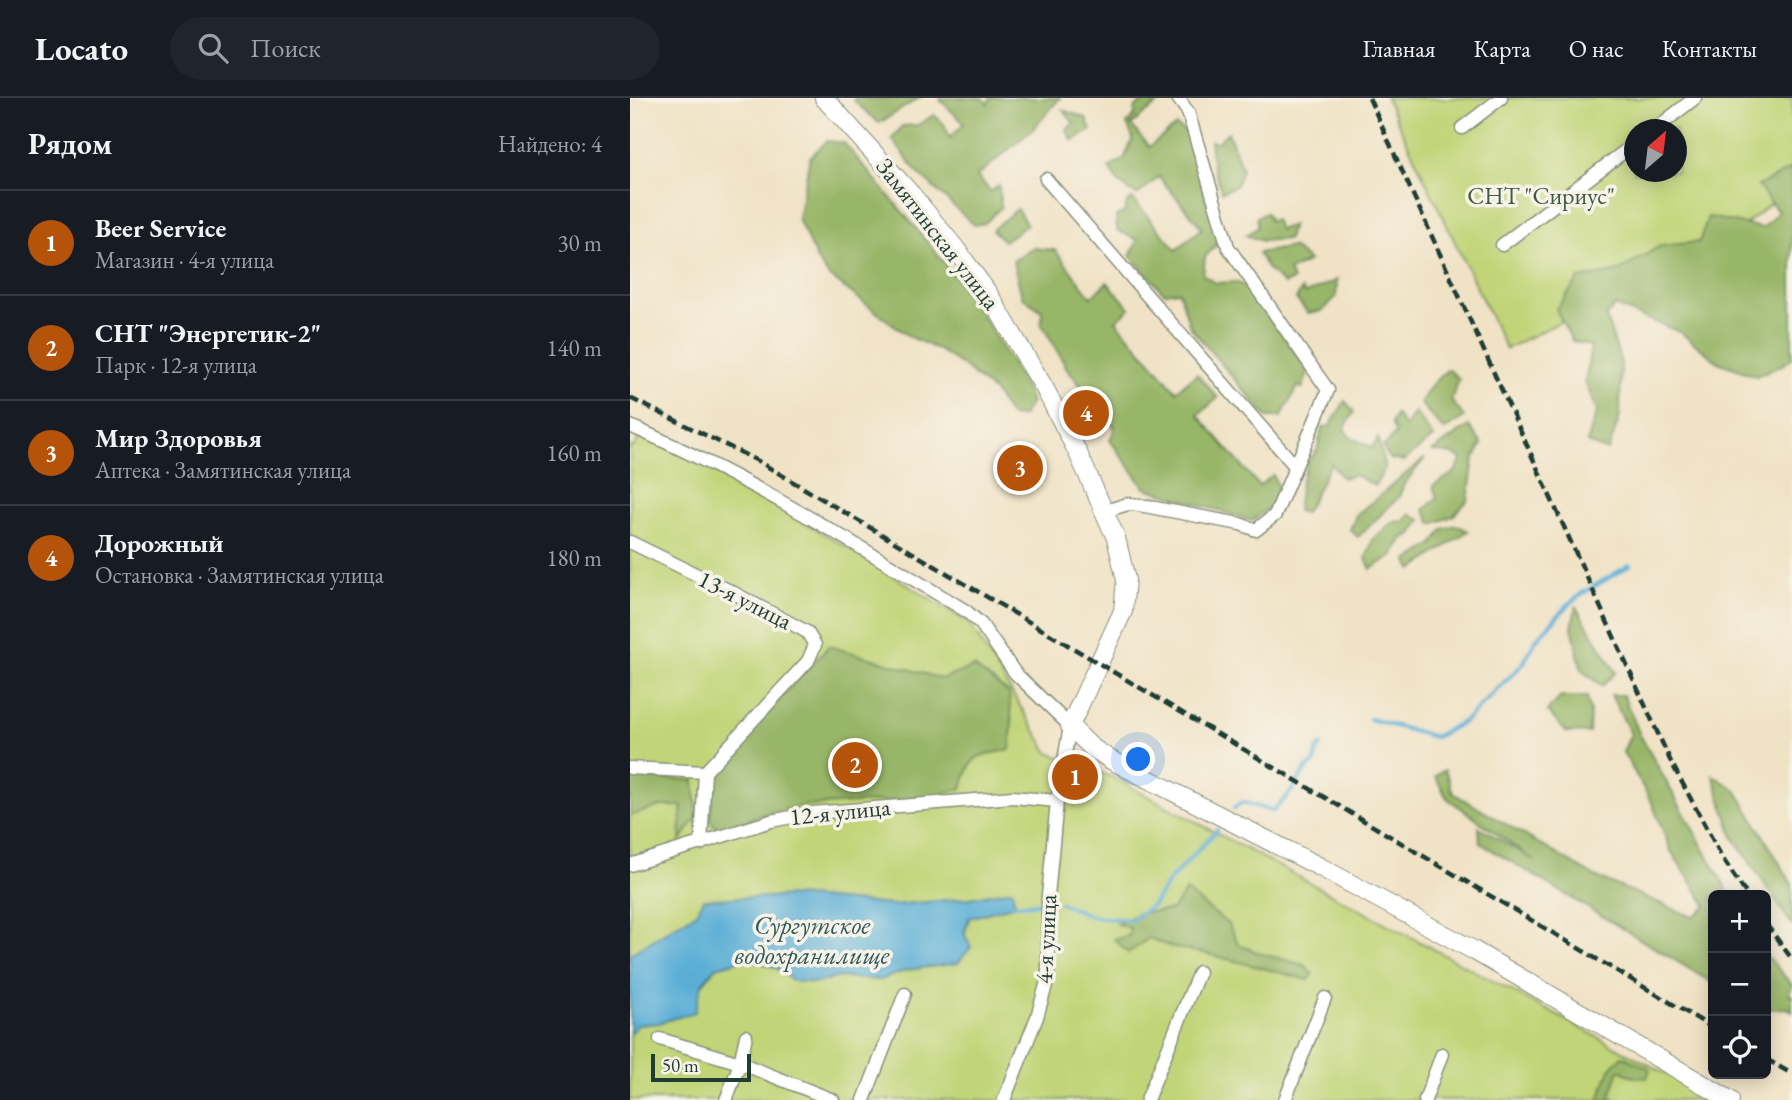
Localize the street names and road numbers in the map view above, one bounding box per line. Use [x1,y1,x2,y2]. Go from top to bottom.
street label: Замятинская улица [869,152,1008,316]
street label: 13-я улица [693,563,798,637]
street label: 12-я улица [788,791,892,832]
street label: 4-я улица [1028,893,1063,985]

